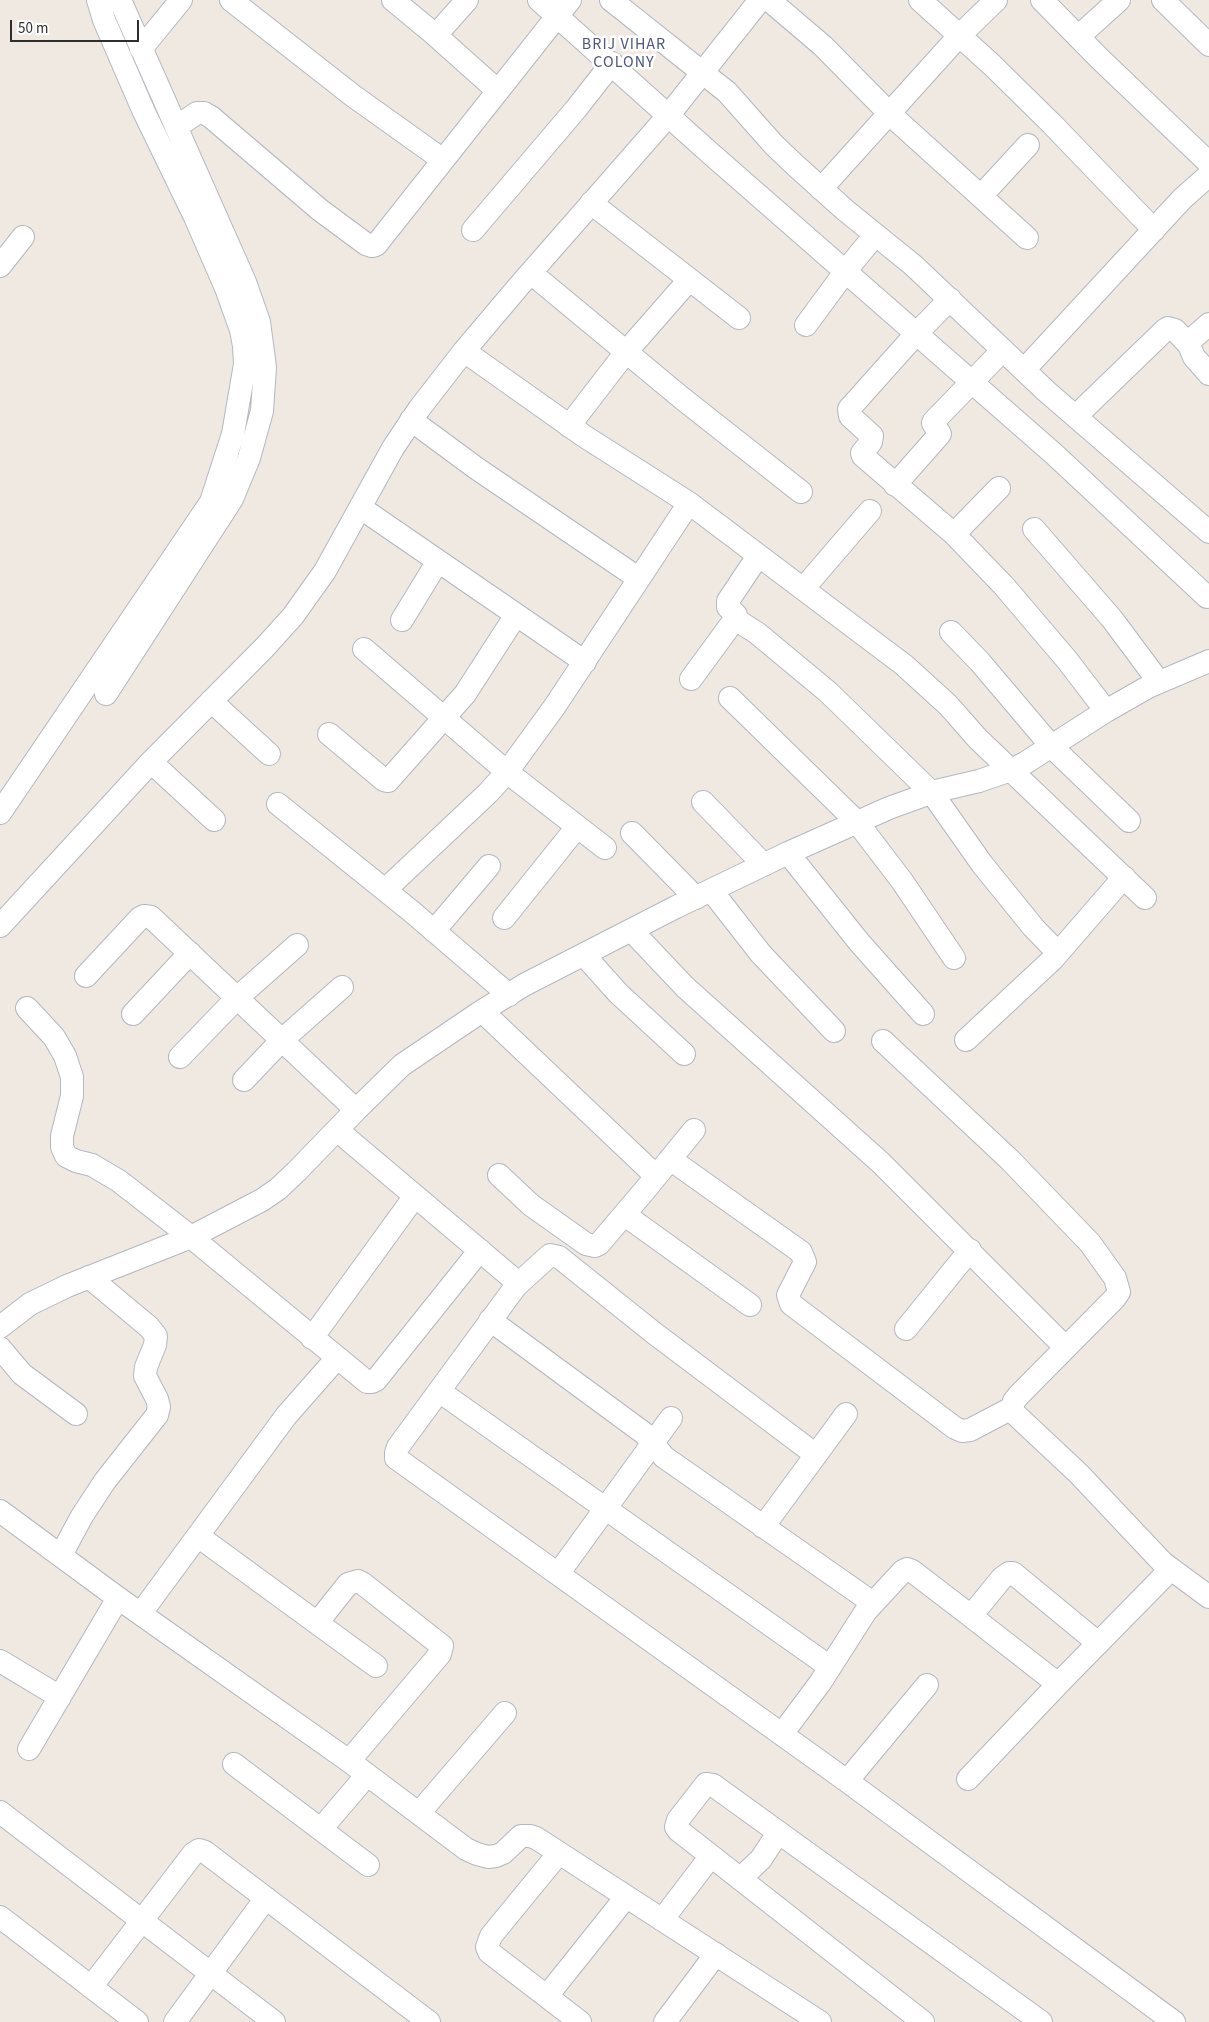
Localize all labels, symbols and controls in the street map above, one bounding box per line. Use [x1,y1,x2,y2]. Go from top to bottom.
scale bar [12,10,141,42]
text: 50 m [18,18,48,39]
district label: BRIJ VIHAR COLONY [581,35,667,73]

